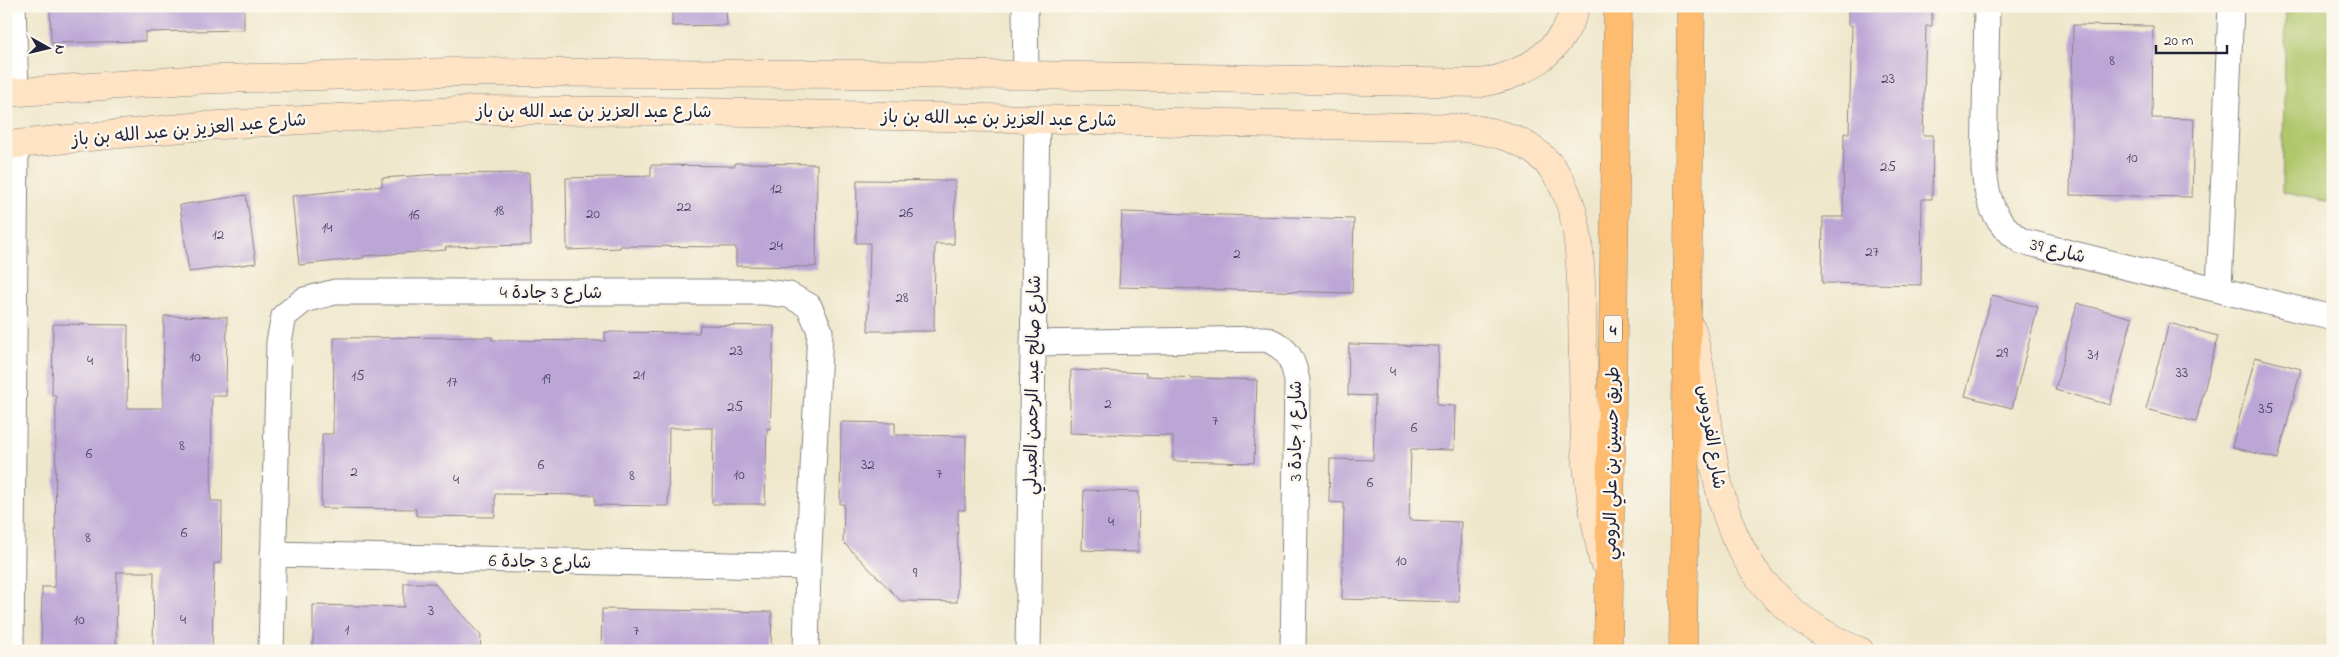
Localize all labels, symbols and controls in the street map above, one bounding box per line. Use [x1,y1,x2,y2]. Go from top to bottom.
north arrow [22,22,72,72]
scale bar [2156,22,2228,54]
text: 20 m [2164,30,2194,52]
text: N [48,43,70,56]
house number: 8 [2109,50,2115,72]
house number: 23 [1881,68,1895,90]
street label: شارع عبد العزيز بن عبد الله بن باز [474,100,712,126]
street label: شارع عبد العزيز بن عبد الله بن باز [879,105,1117,135]
street label: شارع عبد العزيز بن عبد الله بن باز [69,108,308,154]
house number: 10 [2126,147,2138,169]
house number: 25 [1880,156,1896,178]
house number: 12 [770,178,783,200]
house number: 22 [677,196,692,218]
house number: 18 [494,200,505,222]
house number: 26 [899,202,913,224]
house number: 20 [586,203,600,225]
house number: 16 [408,204,420,226]
house number: 14 [322,217,332,239]
house number: 12 [212,224,225,246]
street label: شارع 39 [2027,233,2088,271]
house number: 24 [769,235,783,257]
house number: 27 [1865,241,1879,263]
house number: 2 [1233,243,1241,265]
street label: شارع صالح عبد الرحمن العبدلي [1019,275,1050,495]
street label: شارع 3 جادة 4 [500,281,602,307]
house number: 28 [895,287,909,309]
road number: 4 [1604,316,1622,342]
house number: 23 [729,340,743,362]
house number: 29 [1996,342,2008,364]
house number: 31 [2088,344,2099,366]
house number: 10 [189,346,201,368]
house number: 4 [87,350,93,372]
house number: 4 [1390,361,1396,383]
house number: 33 [2176,362,2188,384]
house number: 21 [633,364,645,386]
house number: 15 [351,365,365,387]
street label: طريق حسين بن علي الرومي [1598,366,1629,560]
house number: 19 [541,368,551,390]
house number: 17 [447,371,457,393]
street label: شارع 1 جادة 3 [1284,381,1310,481]
street label: شارع الفردوس [1689,383,1731,491]
house number: 2 [1104,393,1112,415]
house number: 25 [727,396,743,418]
house number: 35 [2259,398,2274,420]
house number: 7 [1212,410,1218,432]
house number: 6 [1411,417,1418,439]
house number: 8 [179,435,185,457]
house number: 6 [86,443,93,465]
house number: 6 [538,454,545,476]
house number: 32 [861,454,875,476]
house number: 2 [350,461,358,483]
house number: 7 [936,463,942,485]
house number: 10 [733,464,745,486]
house number: 8 [629,465,635,487]
house number: 4 [453,469,459,491]
house number: 6 [1367,472,1374,494]
house number: 4 [1108,511,1114,533]
house number: 6 [181,522,188,544]
house number: 8 [85,527,91,549]
street label: شارع 3 جادة 6 [488,549,592,577]
house number: 10 [1395,550,1407,572]
house number: 9 [913,562,918,584]
house number: 3 [428,600,434,622]
house number: 10 [73,609,85,631]
house number: 4 [180,609,186,631]
house number: 1 [345,619,350,641]
house number: 7 [633,620,639,642]

